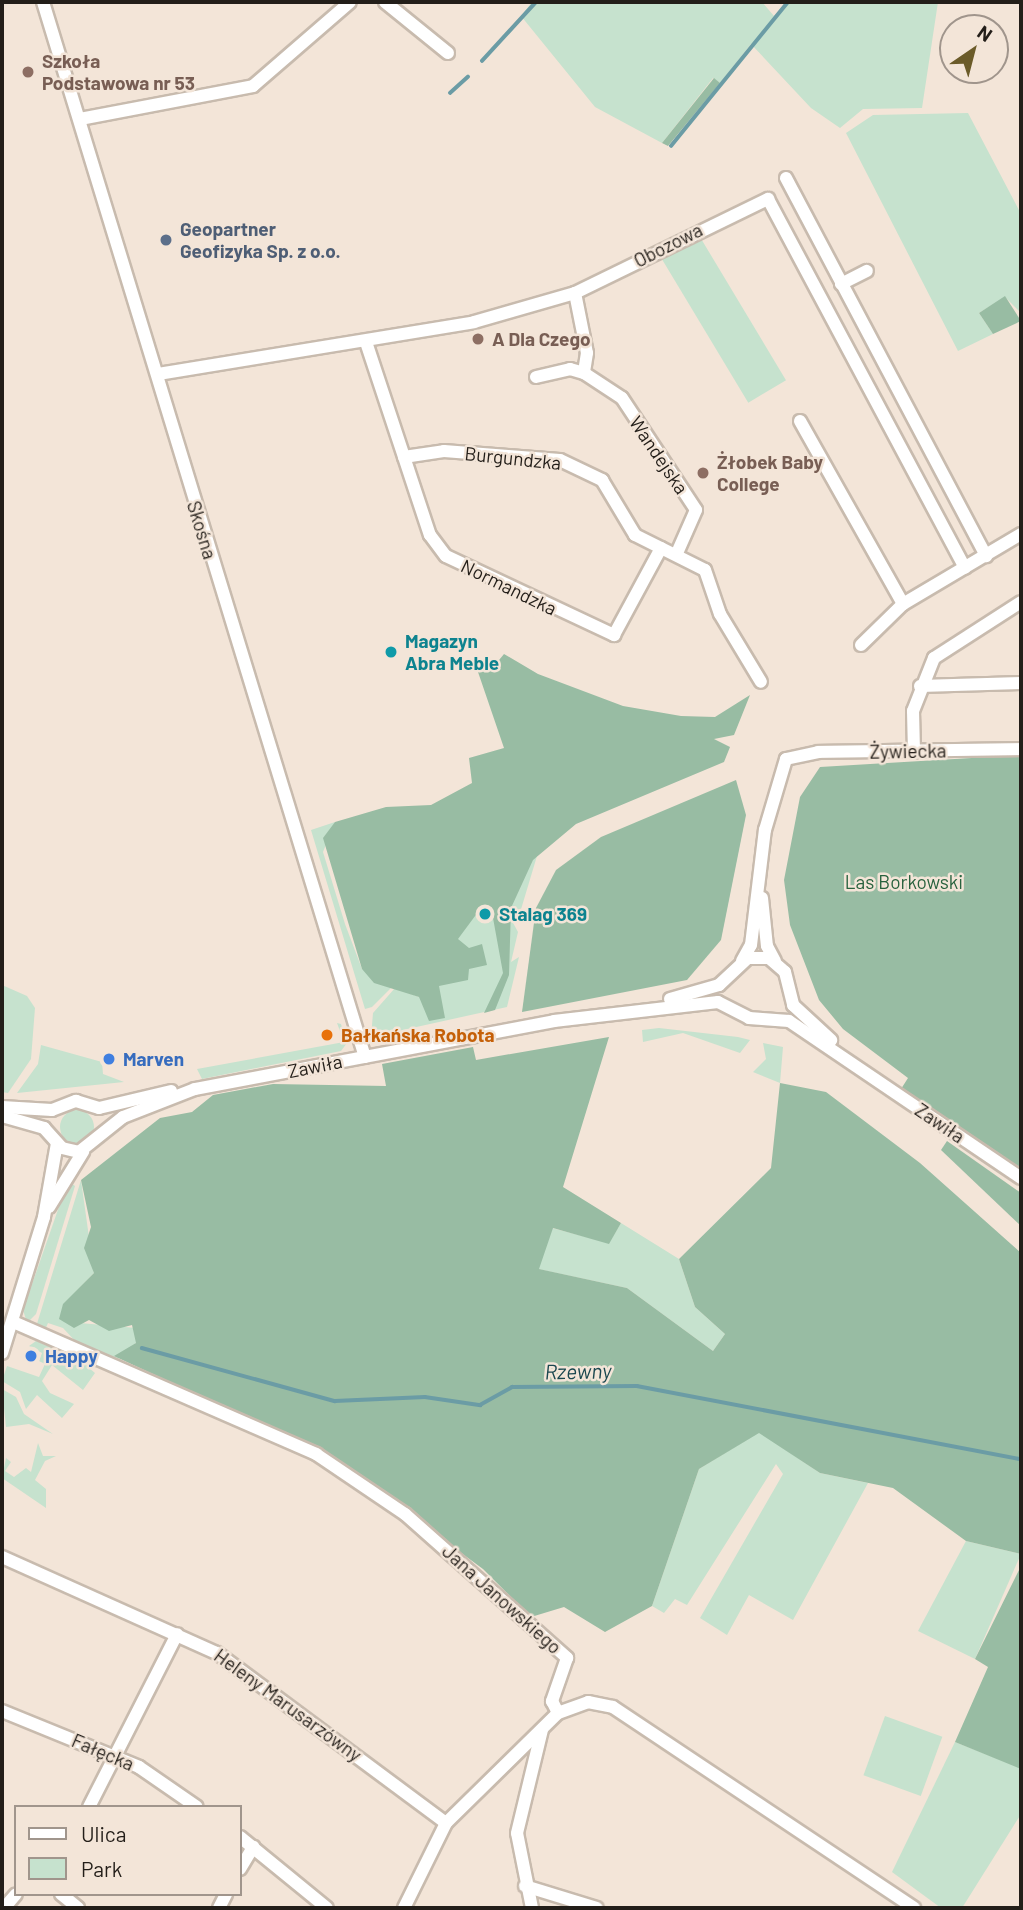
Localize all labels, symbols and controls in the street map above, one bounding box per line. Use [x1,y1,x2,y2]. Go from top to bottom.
north arrow [939,14,1009,84]
text: N [973,20,997,46]
place label: Szkoła Podstawowa nr 53 [42,50,195,94]
marker: Szkoła Podstawowa nr 53 [20,64,36,80]
place label: Geopartner Geofizyka Sp. z o.o. [180,218,341,262]
street label: Obozowa [630,218,706,272]
marker: Geopartner Geofizyka Sp. z o.o. [158,232,174,248]
place label: A Dla Czego [492,328,591,350]
marker: A Dla Czego [470,331,486,347]
street label: Wandejska [625,412,693,498]
street label: Burgundzka [464,442,562,474]
place label: Żłobek Baby College [717,451,823,495]
marker: Żłobek Baby College [695,465,711,481]
street label: Skośna [182,498,222,562]
street label: Normandzka [457,554,561,620]
place label: Magazyn Abra Meble [405,630,499,674]
marker: Magazyn Abra Meble [383,644,399,660]
street label: Żywiecka [869,739,947,763]
park label: Las Borkowski [845,871,963,893]
place label: Stalag 369 [499,903,587,925]
marker: Stalag 369 [477,906,493,922]
place label: Bałkańska Robota [341,1024,495,1046]
marker: Bałkańska Robota [319,1027,335,1043]
place label: Marven [123,1048,184,1070]
street label: Zawiła [286,1050,344,1082]
marker: Marven [101,1051,117,1067]
street label: Zawiła [911,1098,969,1148]
place label: Happy [45,1345,98,1367]
marker: Happy [23,1348,39,1364]
water label: Rzewny [544,1358,612,1384]
street label: Jana Janowskiego [438,1540,566,1658]
street label: Heleny Marusarzówny [210,1644,366,1766]
street label: Fałęcka [68,1729,138,1775]
legend [14,1805,242,1896]
text: Ulica [81,1821,126,1846]
text: Park [81,1856,122,1881]

